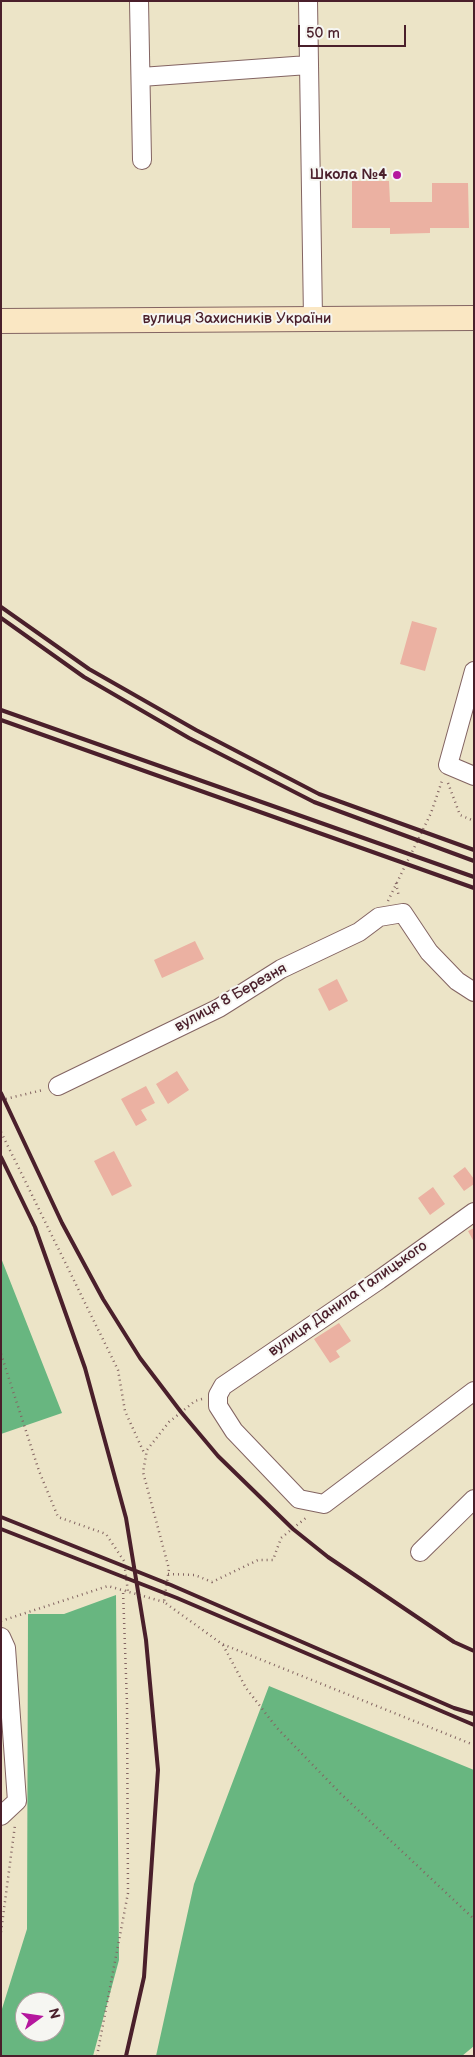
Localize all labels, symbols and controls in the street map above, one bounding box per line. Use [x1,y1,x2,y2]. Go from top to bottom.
scale bar [300,15,408,47]
text: 50 m [306,24,340,43]
place label: Школа №4 [309,166,387,184]
marker: Школа №4 [391,169,403,181]
street label: вулиця Захисників України [143,310,331,328]
street label: вулиця 8 Березня [172,960,290,1036]
street label: вулиця Данила Галицького [265,1237,431,1361]
north arrow [15,1992,65,2042]
text: N [45,2006,64,2021]

